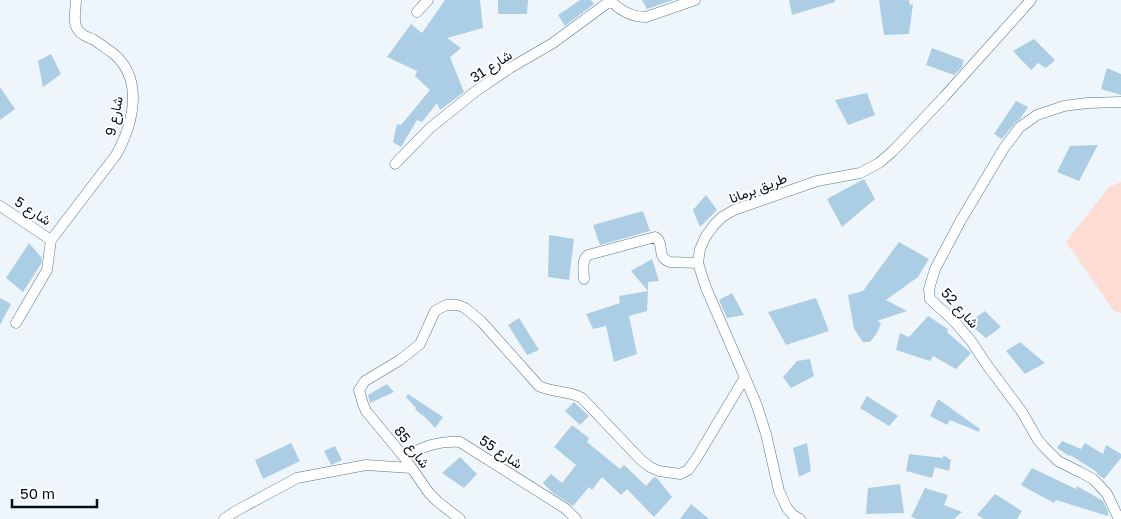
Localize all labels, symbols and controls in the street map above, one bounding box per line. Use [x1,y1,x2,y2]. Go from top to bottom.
street label: شارع 31 [467,46,517,88]
street label: شارع 9 [101,94,129,138]
street label: طريق برمانا [727,169,789,207]
street label: شارع 5 [10,193,55,231]
street label: شارع 52 [936,284,983,333]
street label: شارع 85 [389,422,434,473]
street label: شارع 55 [475,431,526,475]
scale bar [12,476,98,508]
text: 50 m [20,484,55,502]

